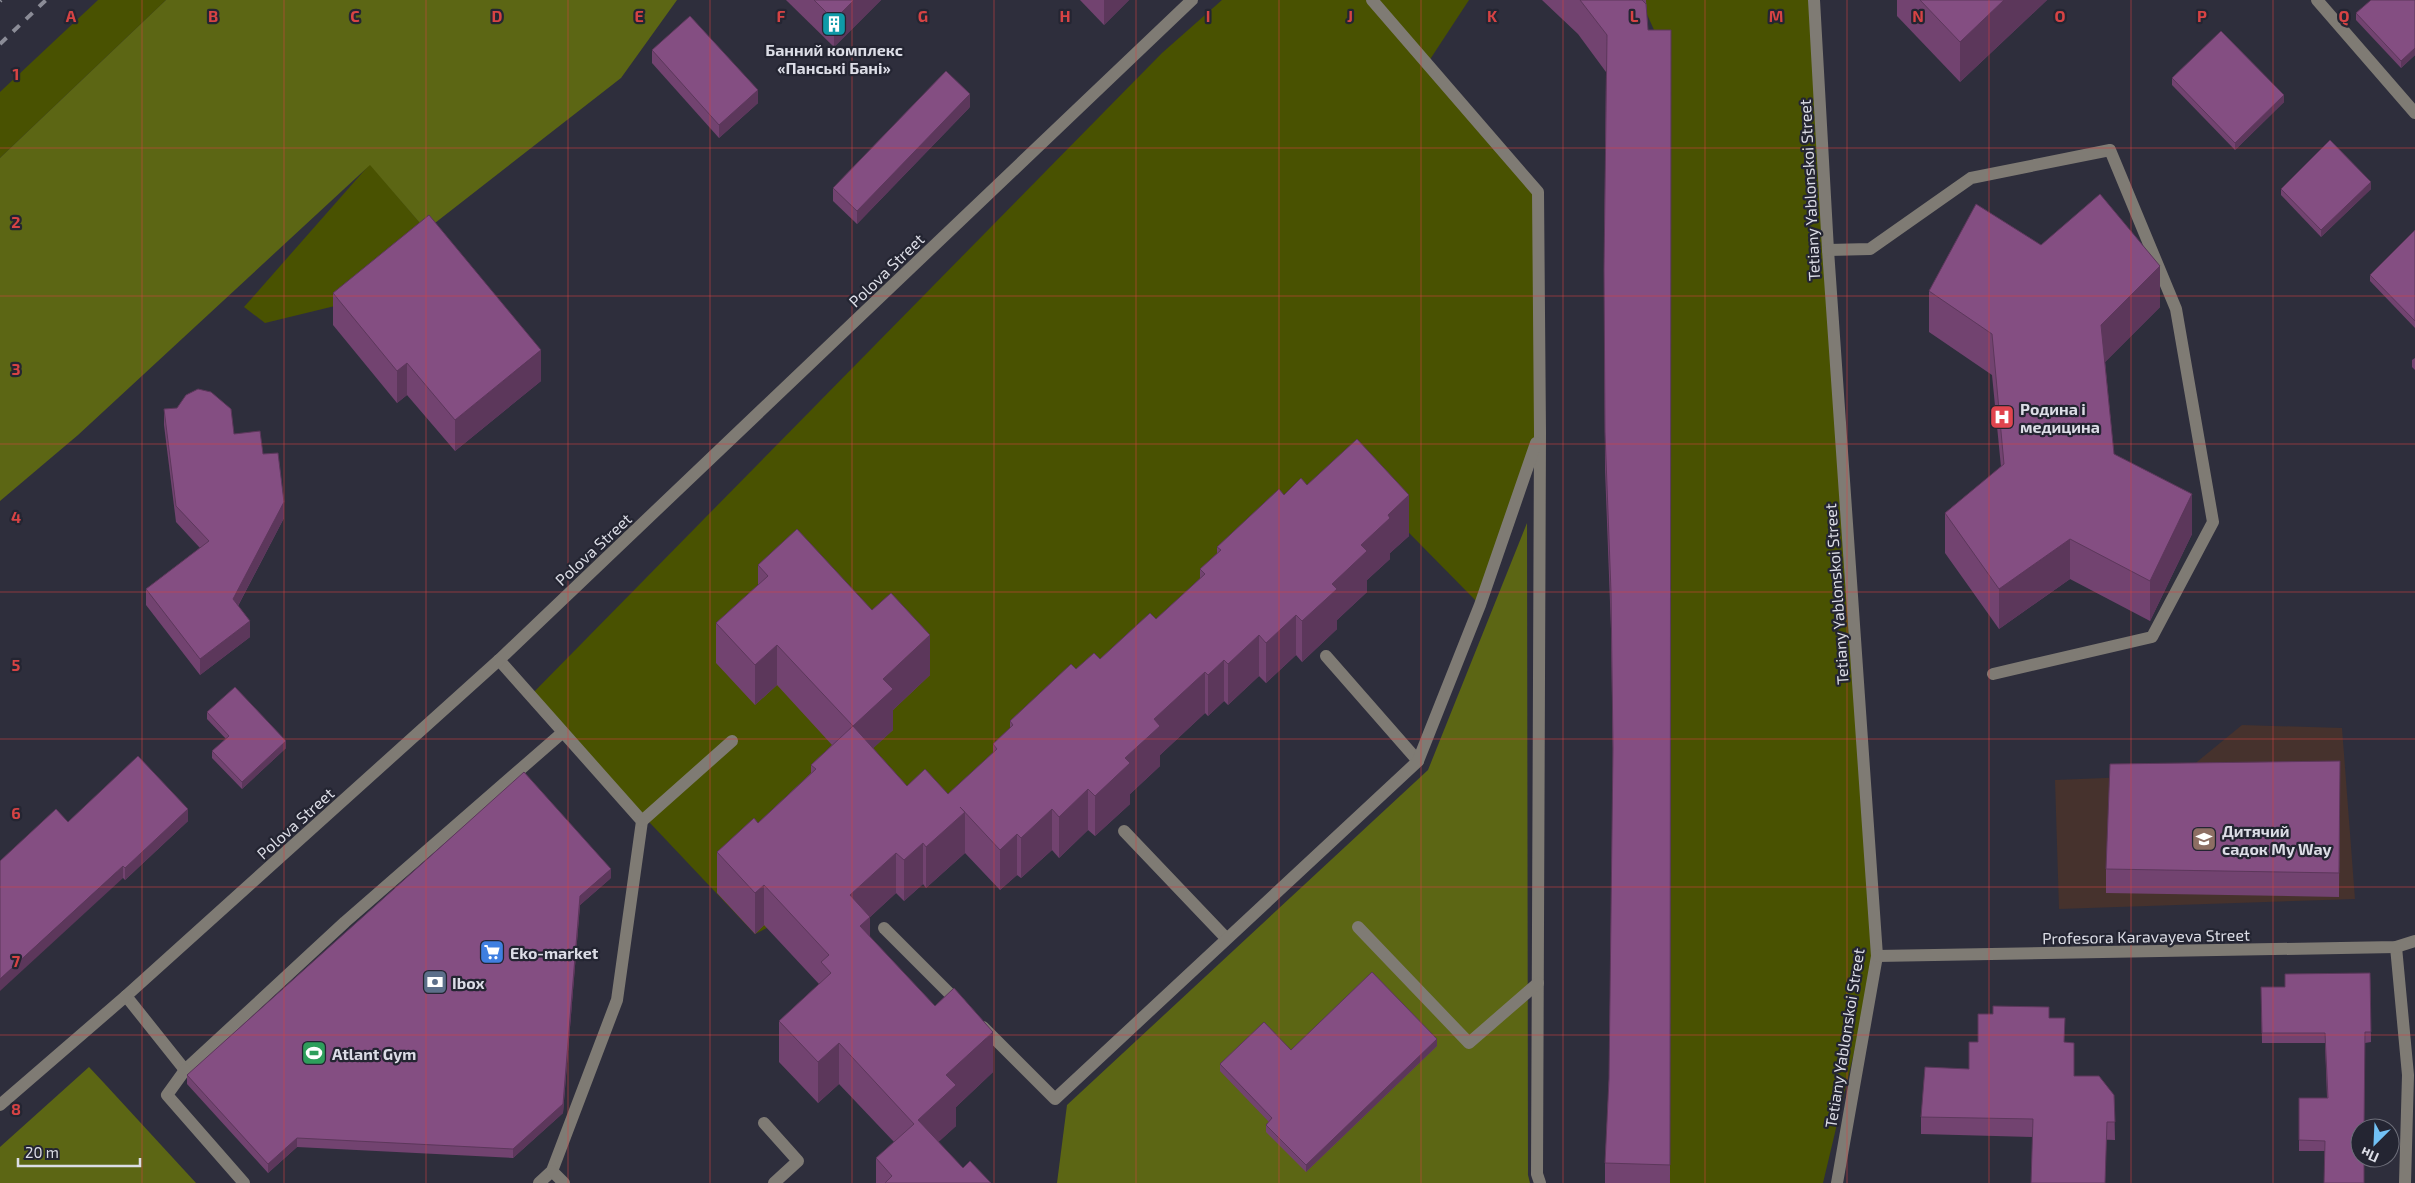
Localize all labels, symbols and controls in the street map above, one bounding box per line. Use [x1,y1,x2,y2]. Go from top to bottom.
text: A [66,6,77,25]
text: B [208,6,218,25]
text: C [350,6,360,25]
text: D [492,6,503,25]
text: E [634,6,644,25]
text: F [777,6,786,25]
text: G [918,6,928,25]
text: H [1059,6,1071,25]
text: I [1206,6,1210,25]
text: J [1347,6,1353,25]
text: K [1487,6,1498,25]
text: L [1630,6,1639,25]
text: M [1769,6,1783,25]
text: N [1912,6,1924,25]
text: O [2054,6,2066,25]
text: P [2197,6,2207,25]
text: Q [2338,6,2350,26]
building icon: Банний комплекс «Панські Бані» [821,11,847,37]
place label: Банний комплекс «Панські Бані» [765,40,903,77]
text: 1 [13,64,19,83]
street label: Tetiany Yablonskoi Street [1795,99,1823,281]
text: 2 [11,212,21,231]
street label: Polova Street [844,229,928,311]
text: 3 [11,359,21,378]
place label: Родина і медицина [2020,399,2100,436]
hospital icon: Родина і медицина [1989,404,2015,430]
street label: Tetiany Yablonskoi Street [1820,503,1852,685]
text: 4 [11,507,21,526]
street label: Polova Street [551,509,635,589]
text: 5 [12,655,21,674]
street label: Polova Street [252,783,338,863]
text: 6 [11,803,21,822]
place label: Дитячий садок My Way [2222,821,2332,859]
school or university icon: Дитячий садок My Way [2191,826,2217,852]
street label: Profesora Karavayeva Street [2042,925,2250,947]
supermarket icon: Eko-market [479,939,505,965]
place label: Eko-market [510,943,599,962]
street label: Tetiany Yablonskoi Street [1820,947,1868,1129]
text: 7 [12,951,21,970]
bank icon: Ibox [422,969,448,995]
place label: Ibox [452,973,484,992]
sports icon: Atlant Gym [301,1040,327,1066]
place label: Atlant Gym [332,1044,416,1064]
text: 8 [11,1099,21,1118]
north arrow [2350,1118,2400,1168]
scale bar [18,1136,140,1168]
text: 20 m [25,1143,59,1161]
text: Пн [2358,1144,2381,1167]

